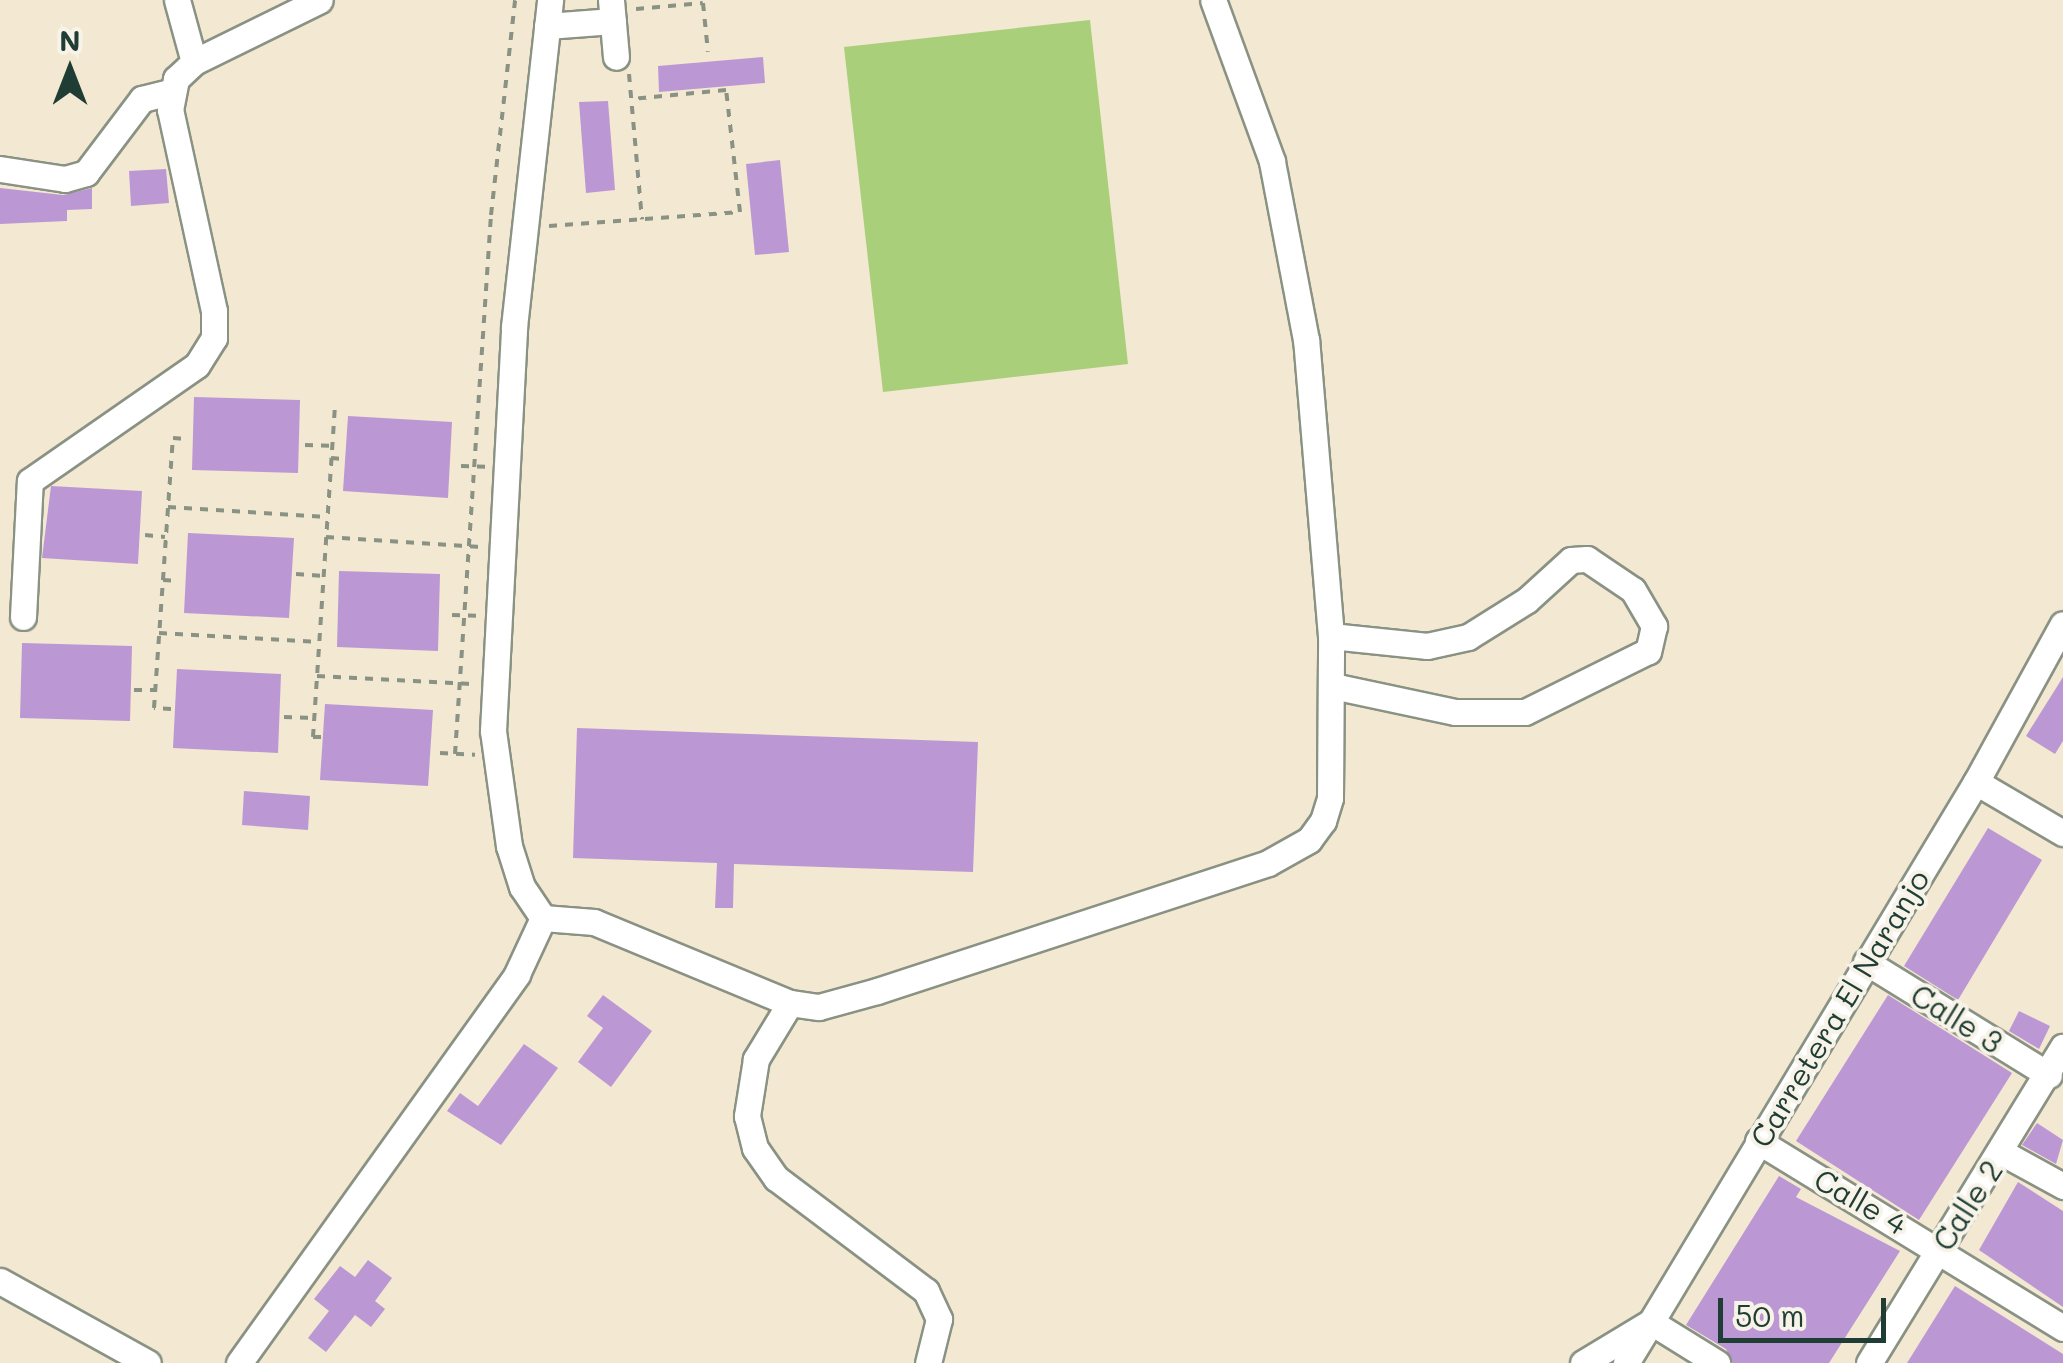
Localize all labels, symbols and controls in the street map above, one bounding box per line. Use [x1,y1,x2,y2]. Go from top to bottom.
north arrow [20,20,120,120]
text: N [59,22,81,58]
street label: Carretera El Naranjo [1742,863,1936,1153]
street label: Calle 3 [1905,976,2009,1060]
street label: Calle 2 [1925,1153,2009,1257]
street label: Calle 4 [1808,1160,1914,1242]
scale bar [1723,1278,1890,1340]
text: 50 m [1735,1295,1805,1335]

